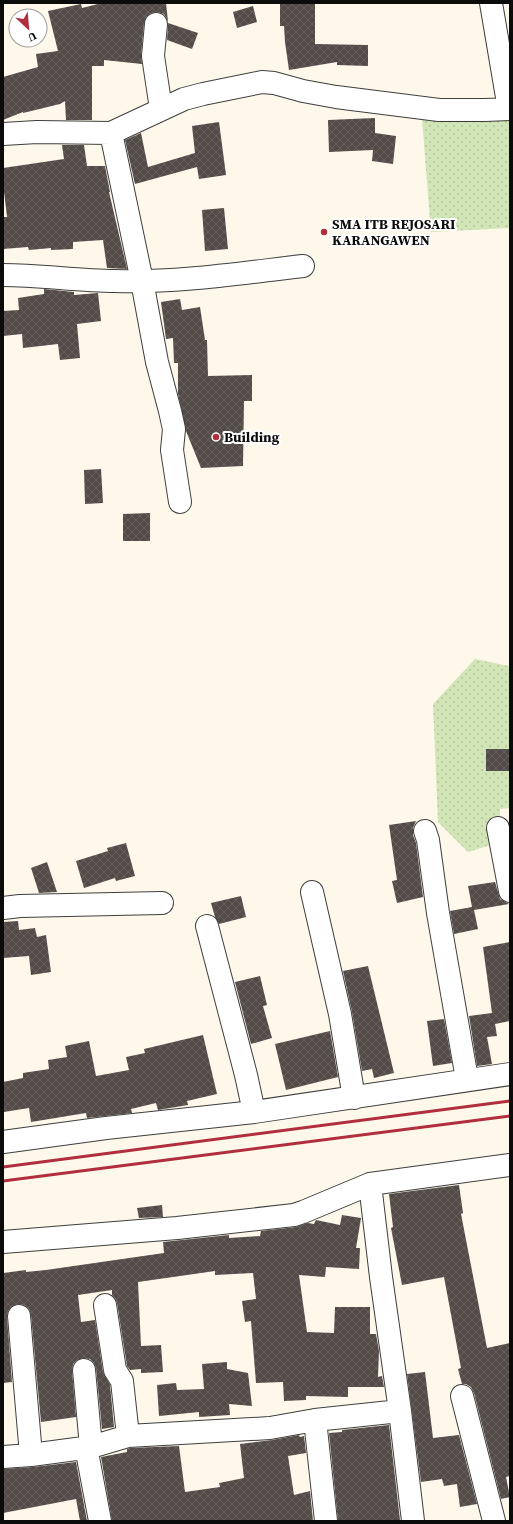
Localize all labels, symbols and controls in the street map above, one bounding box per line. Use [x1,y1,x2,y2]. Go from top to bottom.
north arrow [8,8,48,48]
text: U [25,28,39,45]
place label: SMA ITB REJOSARI KARANGAWEN [332,214,455,250]
marker: SMA ITB REJOSARI KARANGAWEN [319,227,329,237]
place label: Building [224,427,280,447]
marker: Building [211,432,221,442]

